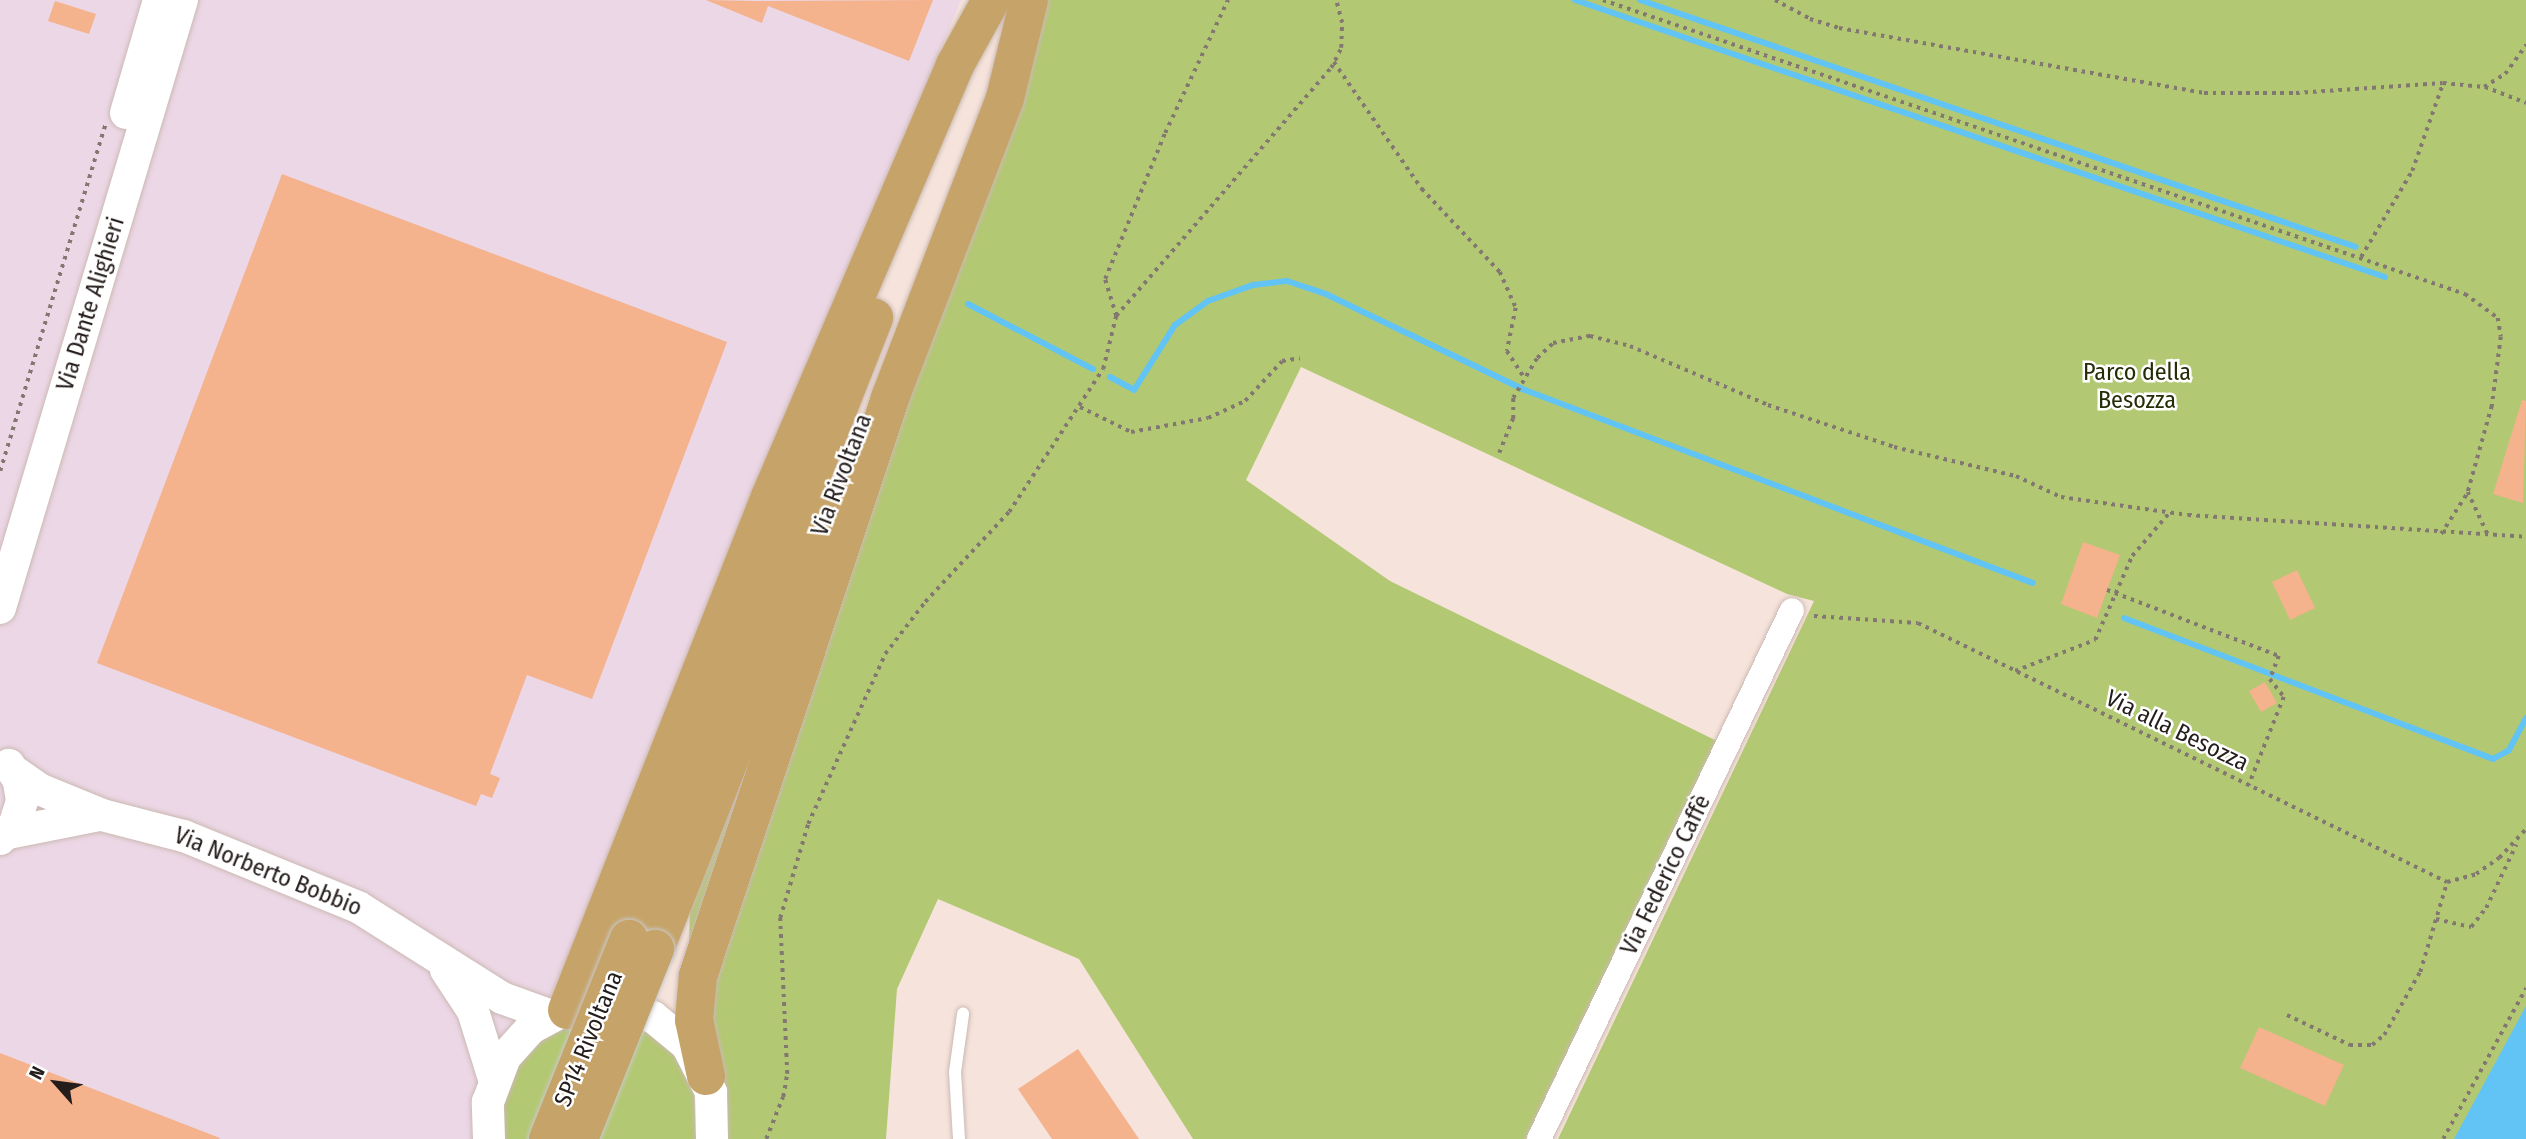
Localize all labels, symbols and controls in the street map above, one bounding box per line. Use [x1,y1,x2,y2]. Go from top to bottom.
street label: Via Dante Alighieri [51,214,131,394]
park label: Parco della Besozza [2083,359,2191,415]
street label: Via Rivoltana [806,410,878,540]
street label: Via alla Besozza [2101,684,2253,778]
street label: Via Federico Caffè [1615,790,1717,960]
street label: Via Norberto Bobbio [170,821,366,923]
street label: SP14 Rivoltana [549,967,629,1111]
north arrow [21,1048,91,1118]
text: N [24,1062,50,1083]

